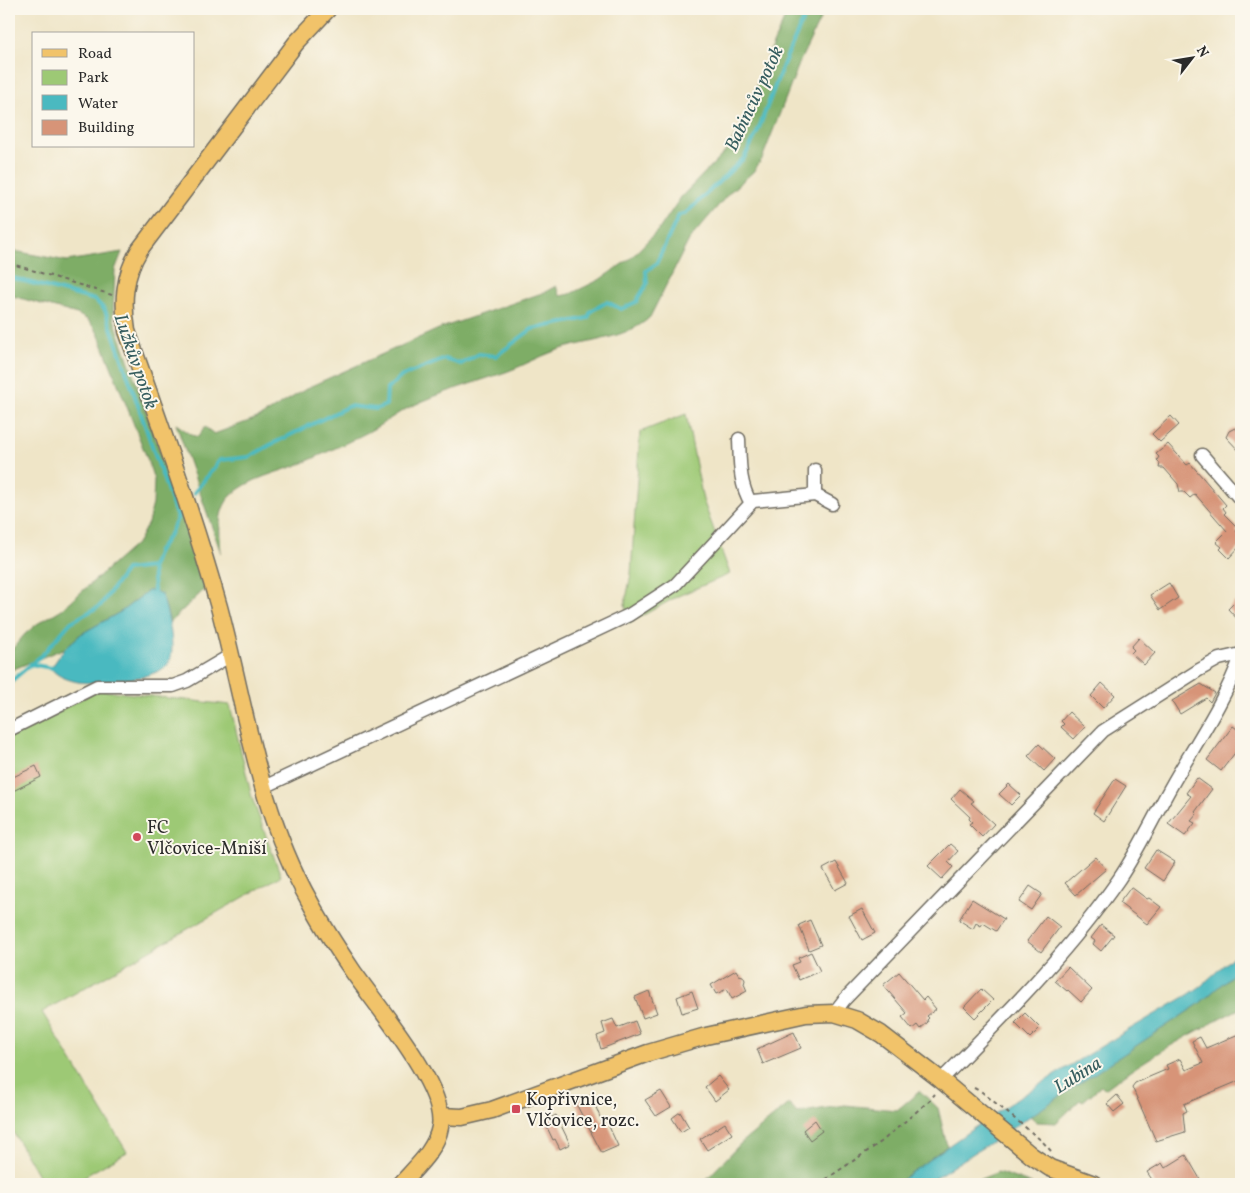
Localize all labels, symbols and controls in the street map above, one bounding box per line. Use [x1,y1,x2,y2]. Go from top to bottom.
legend [32,32,195,148]
north arrow [1168,32,1218,82]
water label: Babincův potok [719,42,791,156]
text: N [1191,43,1213,61]
text: Road [78,44,112,65]
text: Park [78,68,109,89]
text: Water [78,94,118,115]
text: Building [78,118,135,139]
water label: Lužkův potok [107,310,164,413]
place label: FC Vlčovice-Mniší [147,816,267,862]
marker: FC Vlčovice-Mniší [131,831,143,843]
water label: Lubina [1049,1051,1107,1100]
place label: Kopřivnice, Vlčovice, rozc. [526,1088,639,1134]
marker: Kopřivnice, Vlčovice, rozc. [510,1103,522,1115]

